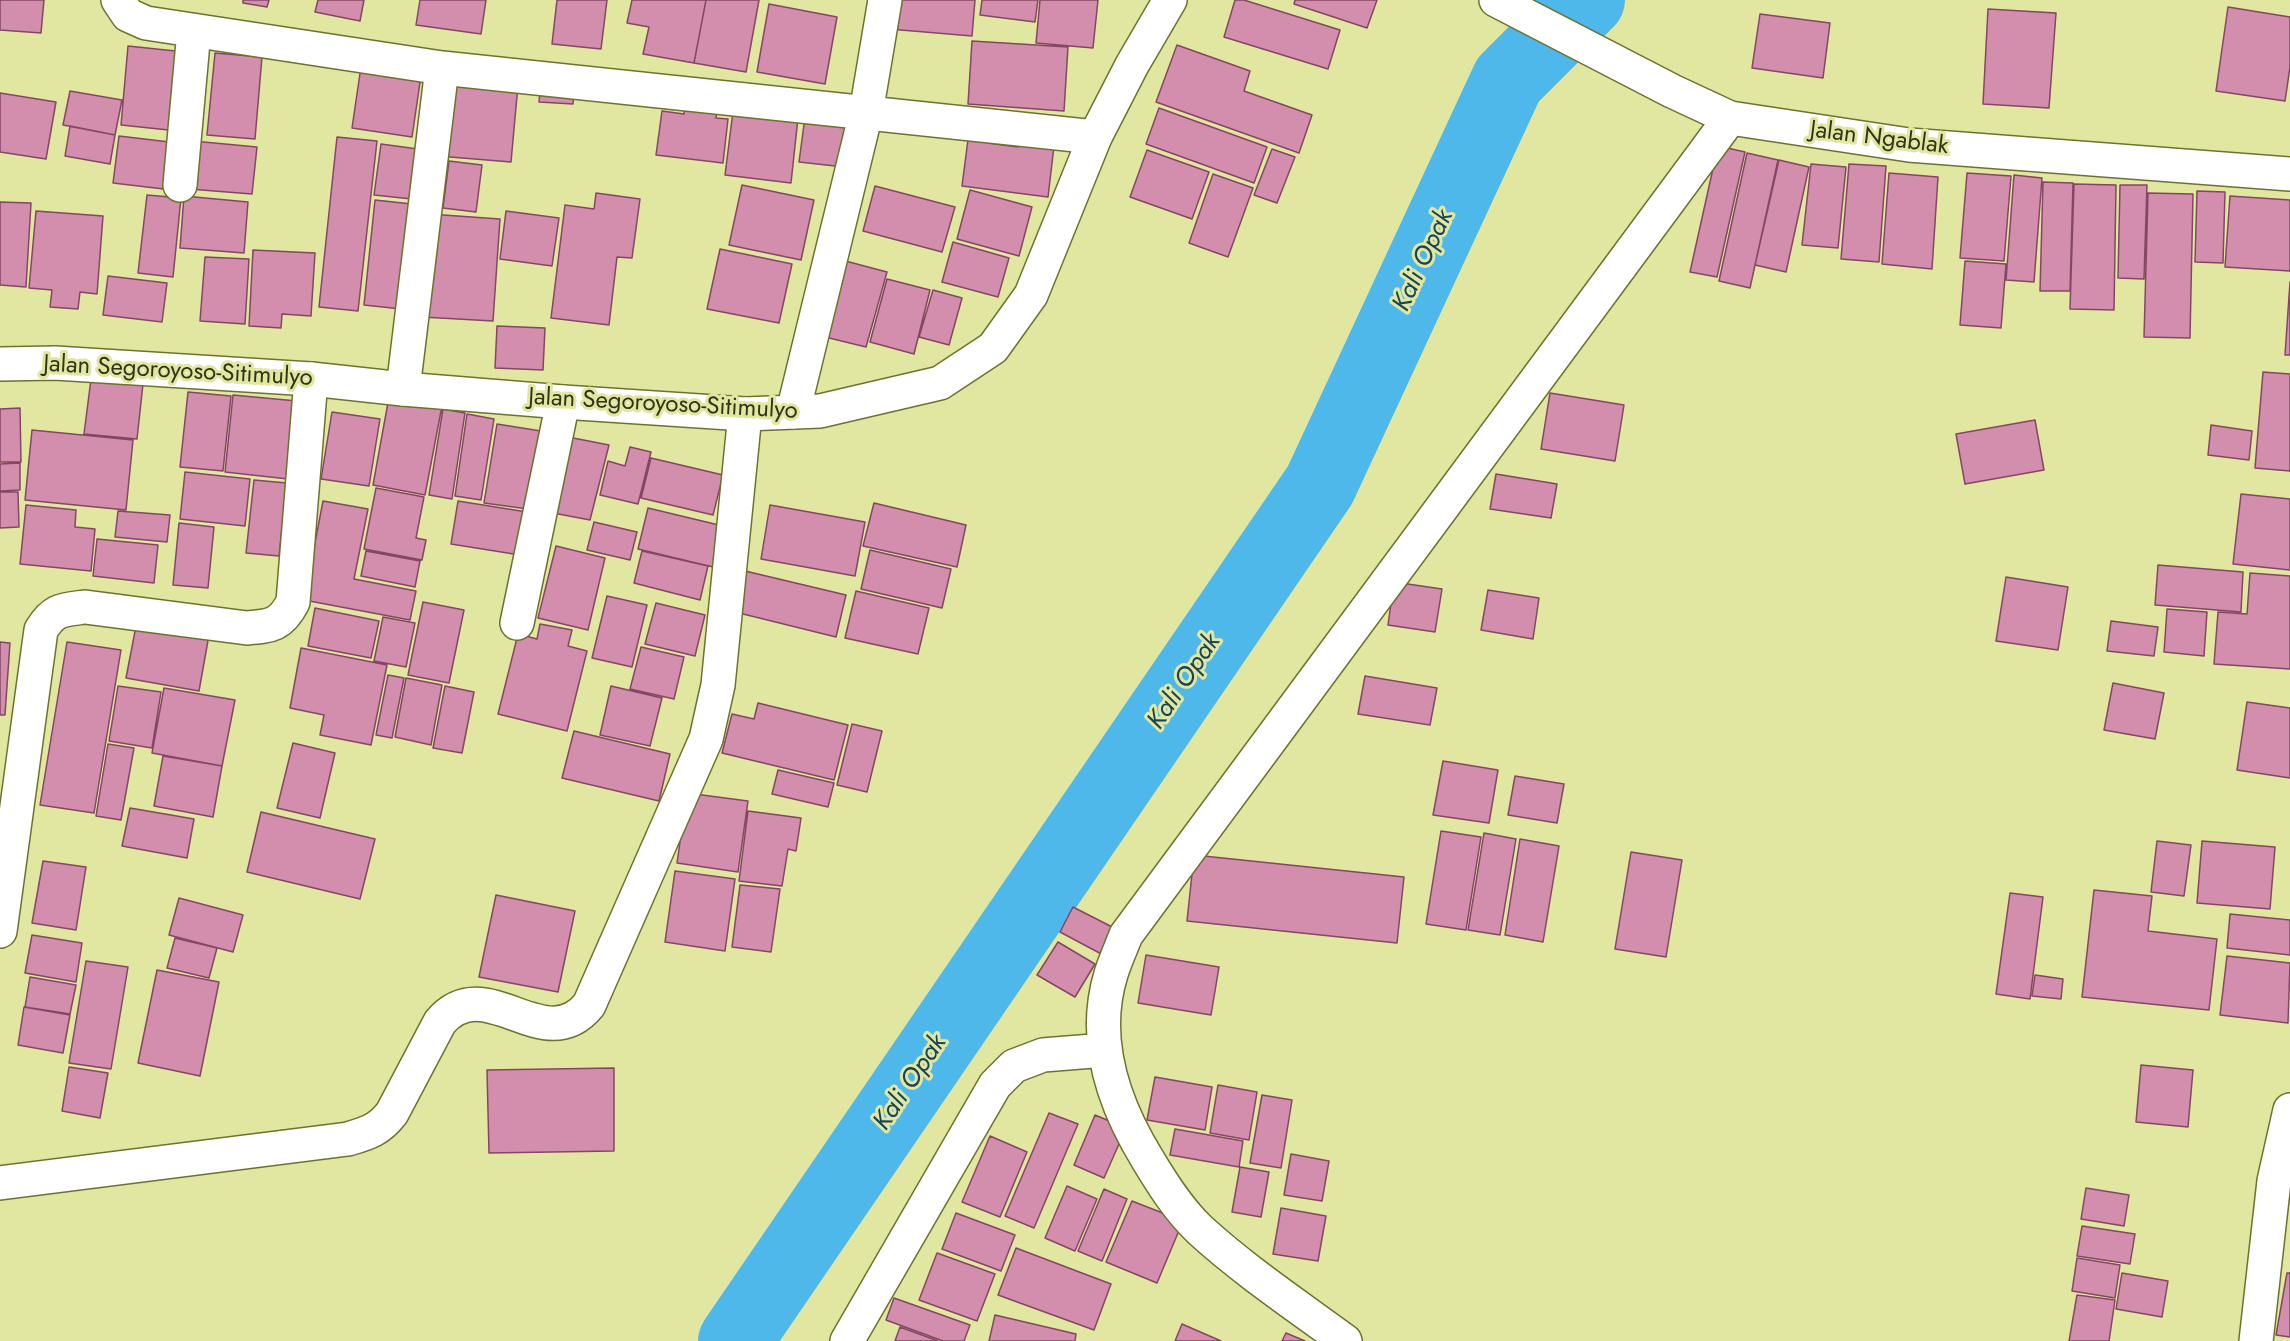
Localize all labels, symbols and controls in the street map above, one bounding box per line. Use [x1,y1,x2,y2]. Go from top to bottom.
street label: Jalan Ngablak [1808,116,1950,162]
water label: Kali Opak [1387,205,1461,317]
street label: Jalan Segoroyoso-Sitimulyo [43,351,313,393]
street label: Jalan Segoroyoso-Sitimulyo [528,384,798,426]
water label: Kali Opak [1142,628,1228,736]
water label: Kali Opak [868,1029,954,1137]

